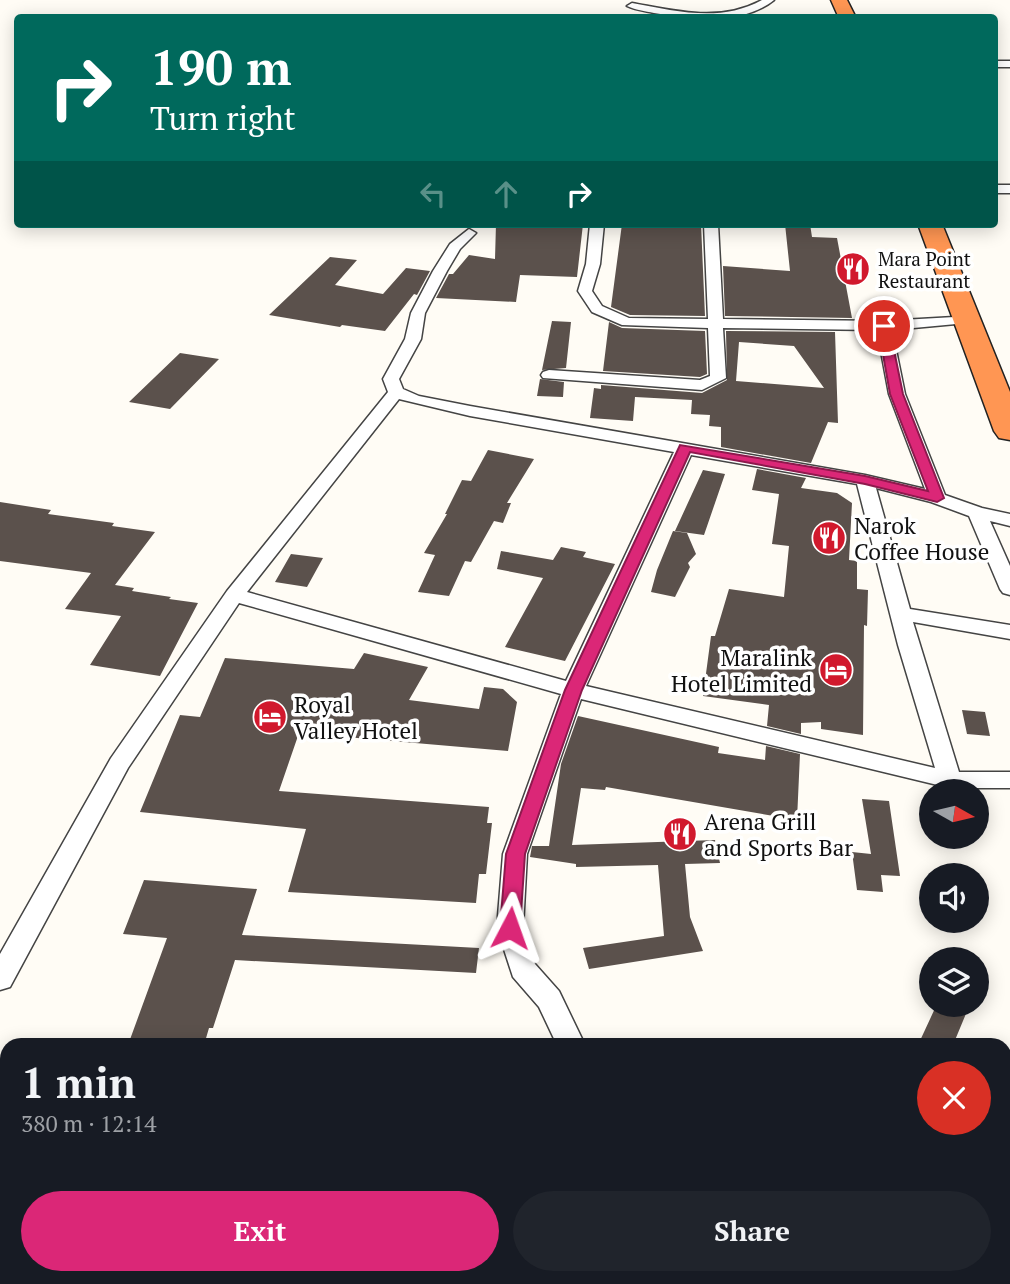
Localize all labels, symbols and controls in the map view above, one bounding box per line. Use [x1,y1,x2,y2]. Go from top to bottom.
text: 190 m [150,34,292,99]
icon: right [35,42,126,133]
text: Turn right [150,97,296,139]
icon: left [414,175,452,213]
icon: ahead [487,175,525,213]
icon: right [560,175,598,213]
place label: Mara Point Restaurant [878,246,971,293]
restaurant icon: Mara Point Restaurant [834,250,872,288]
pin [854,296,914,356]
icon: arrive [865,307,903,345]
place label: Narok Coffee House [854,510,989,567]
restaurant icon: Narok Coffee House [810,519,848,557]
place label: Maralink Hotel Limited [671,642,812,699]
hotel icon: Maralink Hotel Limited [817,651,855,689]
place label: Royal Valley Hotel [294,689,418,746]
hotel icon: Royal Valley Hotel [251,698,289,736]
north arrow [919,779,989,849]
map controls [919,779,989,1017]
place label: Arena Grill and Sports Bar [704,806,853,863]
restaurant icon: Arena Grill and Sports Bar [661,815,699,853]
button: sound [919,863,989,933]
position arrow [473,891,547,965]
button: layers [919,947,989,1017]
text: 1 min [21,1054,136,1110]
button: close [917,1061,991,1135]
text: 380 m · 12:14 [21,1108,156,1139]
button: Exit [21,1191,499,1271]
button: Share [513,1191,991,1271]

